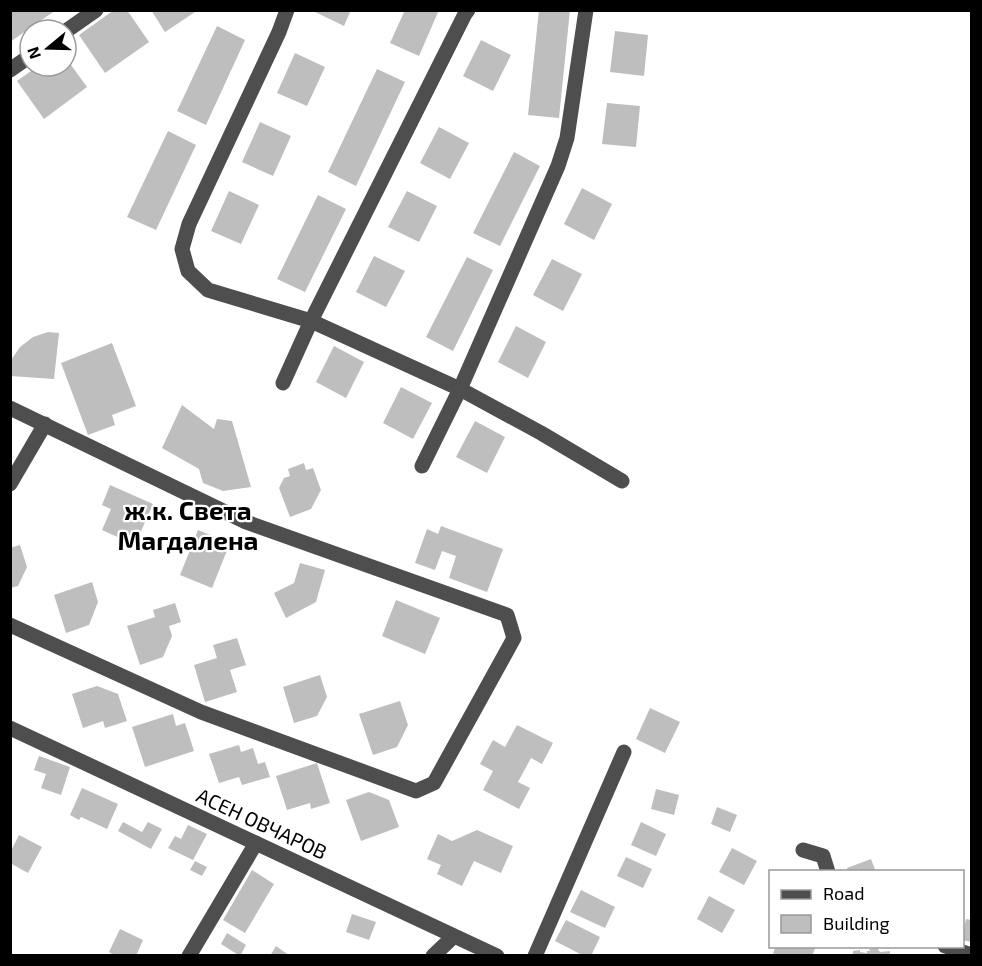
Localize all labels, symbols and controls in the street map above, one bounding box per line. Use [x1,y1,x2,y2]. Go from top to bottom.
north arrow [18,18,78,78]
text: N [22,44,44,62]
district label: ж.к. Света Магдалена [117,494,259,555]
street label: АСЕН ОВЧАРОВ [193,782,331,864]
legend [769,870,964,948]
text: Road [823,882,864,904]
text: Building [823,912,890,934]

